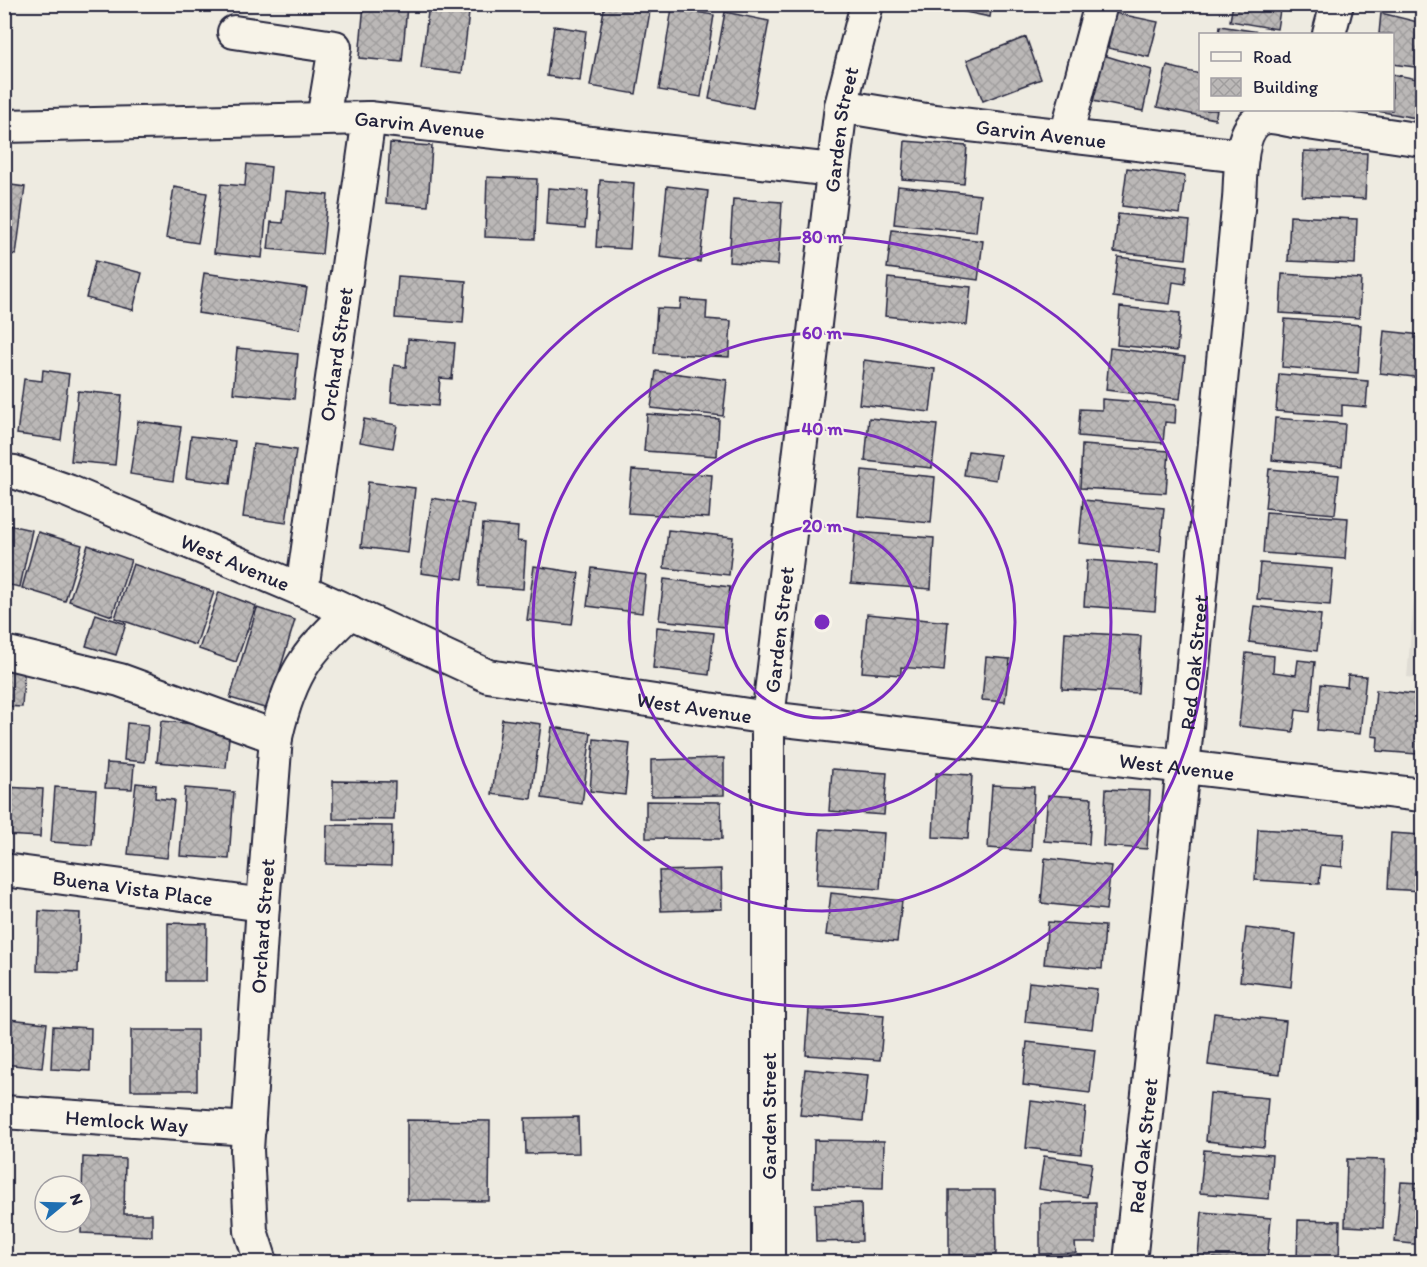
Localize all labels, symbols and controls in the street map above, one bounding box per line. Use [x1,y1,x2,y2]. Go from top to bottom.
legend [1199,33,1394,111]
text: Road [1253,46,1292,68]
street label: Garden Street [818,64,863,194]
text: Building [1253,76,1319,98]
street label: Garvin Avenue [354,106,486,143]
street label: Garvin Avenue [974,113,1108,153]
text: 80 m [802,226,843,248]
street label: Orchard Street [314,285,357,423]
text: 60 m [802,322,843,344]
text: 40 m [801,418,843,440]
text: 20 m [802,515,843,537]
street label: West Avenue [177,528,294,596]
street label: Garden Street [759,565,799,694]
street label: Red Oak Street [1174,593,1212,731]
centre of rings [812,612,832,632]
street label: West Avenue [635,686,754,728]
street label: West Avenue [1118,747,1236,785]
street label: Orchard Street [245,857,279,995]
street label: Buena Vista Place [51,864,215,911]
street label: Garden Street [756,1052,781,1180]
street label: Red Oak Street [1123,1077,1162,1215]
street label: Hemlock Way [64,1104,189,1137]
north arrow [33,1174,93,1234]
text: N [66,1191,87,1207]

